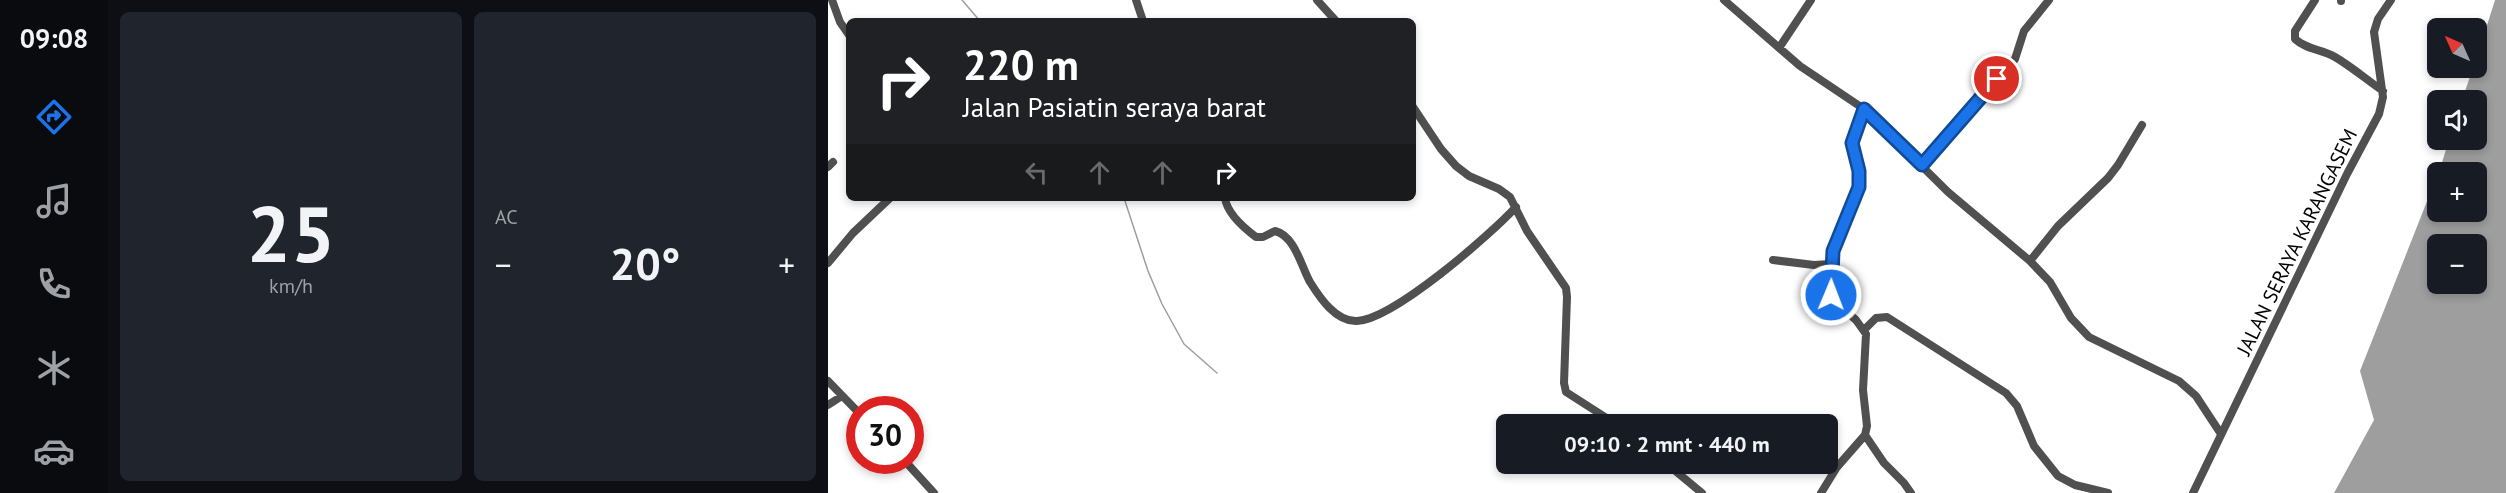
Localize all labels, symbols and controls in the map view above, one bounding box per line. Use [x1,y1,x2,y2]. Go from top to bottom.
north arrow [2427,18,2487,78]
map controls [2427,18,2487,294]
text: 09:08 [20,21,88,55]
text: 220 m [963,37,1079,92]
icon: right [864,42,942,120]
pin [1971,53,2022,104]
icon: arrive [1980,62,2013,95]
text: Jalan Pasiatin seraya barat [963,90,1266,124]
button: sound [2427,90,2487,150]
icon: directions [33,96,75,138]
street label: JALAN SERAYA KARANGASEM [2230,125,2363,360]
icon: left [1020,156,1053,189]
icon: ahead [1083,156,1116,189]
icon: ahead [1146,156,1179,189]
icon: right [1209,156,1242,189]
button: + [2427,162,2487,222]
icon: music [33,180,75,222]
text: 25 [247,183,335,284]
text: AC [495,204,518,230]
text: 20° [610,234,680,292]
button: − [2427,234,2487,294]
text: − [495,243,512,286]
text: + [778,243,795,286]
icon: phone [33,263,75,305]
position arrow [1799,263,1863,327]
text: km/h [269,273,313,299]
icon: climate [33,347,75,389]
speed limit sign: 30 [846,396,924,474]
icon: car [33,430,75,472]
text: 09:10 · 2 mnt · 440 m [1564,430,1770,458]

